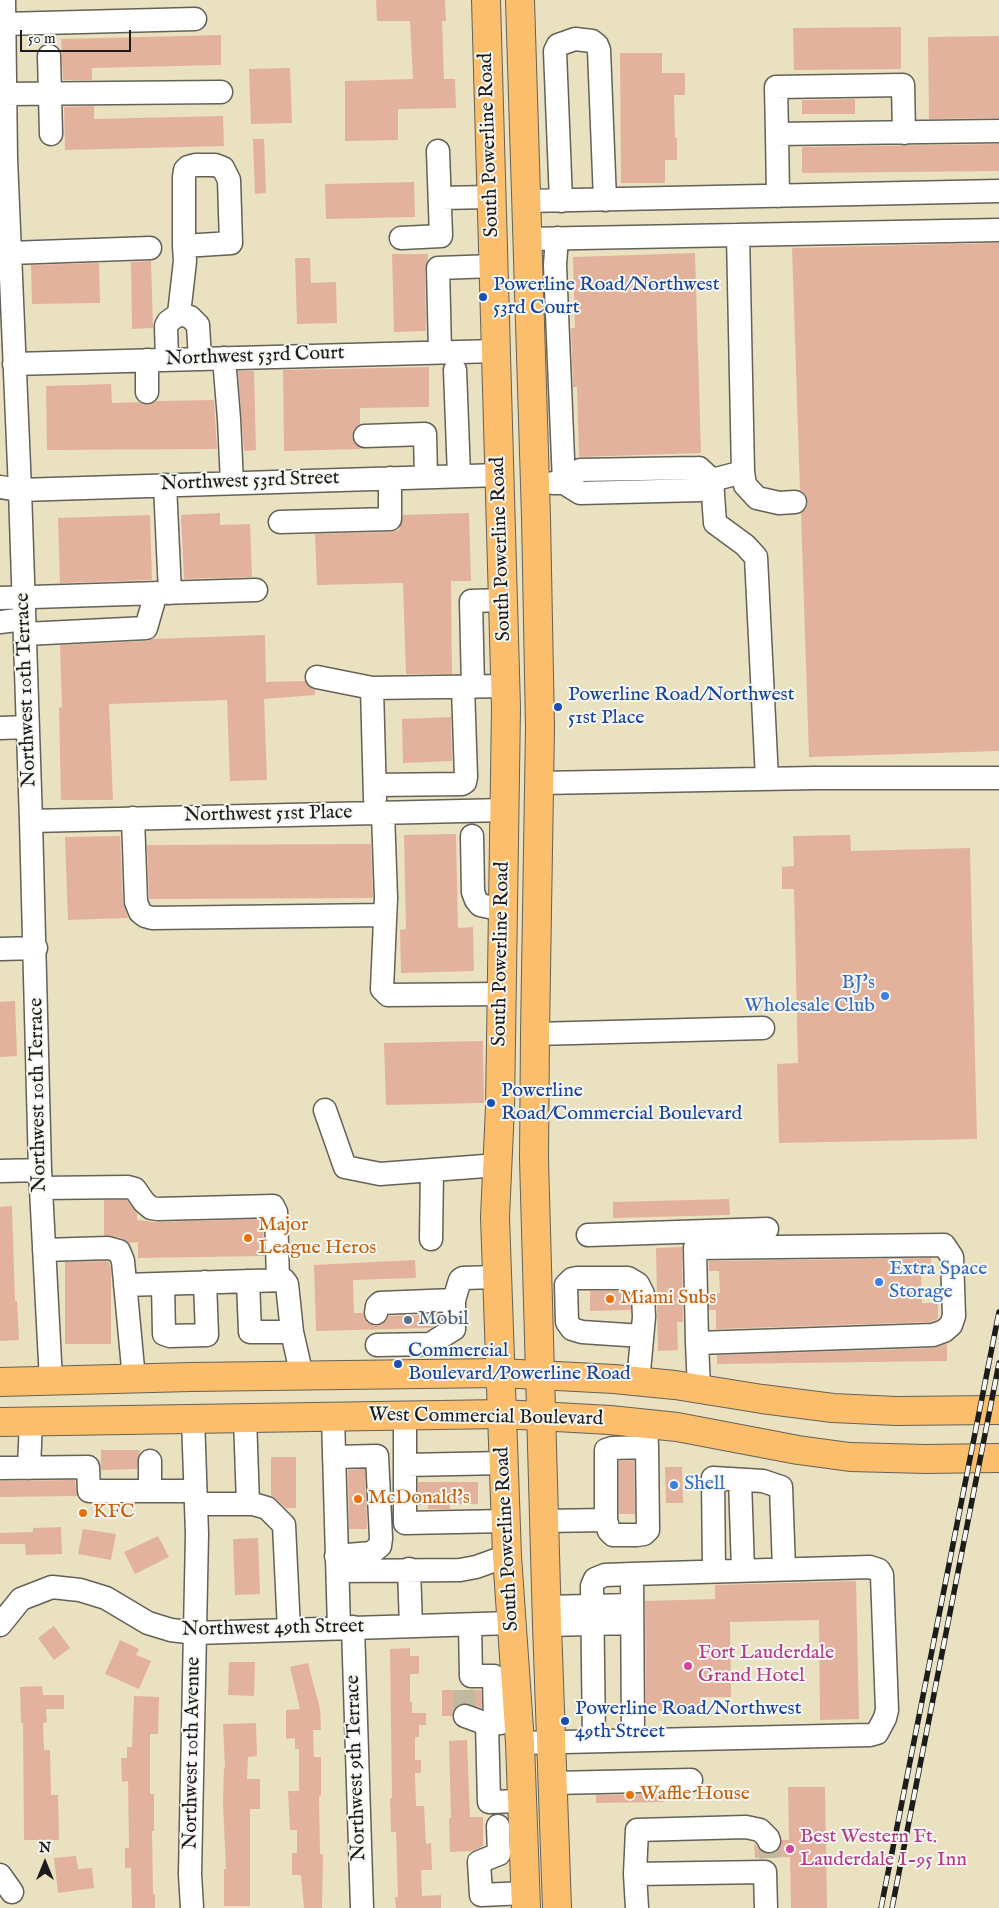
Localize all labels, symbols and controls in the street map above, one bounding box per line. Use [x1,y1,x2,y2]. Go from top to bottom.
scale bar [22,20,134,52]
text: 50 m [28,29,56,48]
street label: South Powerline Road [475,52,505,238]
place label: Powerline Road/Northwest 53rd Court [493,274,720,321]
marker: Powerline Road/Northwest 53rd Court [477,291,489,303]
street label: Northwest 53rd Court [165,342,345,372]
street label: South Powerline Road [487,456,517,642]
street label: Northwest 53rd Street [160,467,340,497]
street label: Northwest 10th Terrace [12,592,42,788]
place label: Powerline Road/Northwest 51st Place [568,684,795,731]
marker: Powerline Road/Northwest 51st Place [552,701,564,713]
street label: Northwest 51st Place [183,802,353,828]
street label: South Powerline Road [488,861,516,1047]
place label: BJ's Wholesale Club [744,972,875,1019]
marker: BJ's Wholesale Club [879,990,891,1002]
street label: Northwest 10th Terrace [25,997,53,1193]
place label: Powerline Road/Commercial Boulevard [501,1080,742,1127]
marker: Powerline Road/Commercial Boulevard [485,1097,497,1109]
place label: Major League Heros [258,1214,376,1261]
marker: Major League Heros [242,1232,254,1244]
place label: Extra Space Storage [889,1258,987,1305]
marker: Extra Space Storage [873,1276,885,1288]
place label: Miami Subs [620,1287,716,1311]
marker: Miami Subs [604,1293,616,1305]
place label: Mobil [418,1308,469,1332]
marker: Mobil [402,1314,414,1326]
place label: Commercial Boulevard/Powerline Road [408,1340,631,1387]
marker: Commercial Boulevard/Powerline Road [392,1358,404,1370]
street label: West Commercial Boulevard [368,1404,604,1432]
street label: South Powerline Road [491,1446,525,1632]
place label: Shell [684,1473,725,1497]
marker: Shell [668,1479,680,1491]
place label: McDonald's [368,1487,470,1511]
marker: McDonald's [352,1493,364,1505]
place label: KFC [93,1501,134,1525]
marker: KFC [77,1507,89,1519]
street label: Northwest 49th Street [182,1615,364,1643]
place label: Fort Lauderdale Grand Hotel [698,1642,834,1689]
street label: Northwest 10th Avenue [179,1656,207,1850]
marker: Fort Lauderdale Grand Hotel [682,1660,694,1672]
street label: Northwest 9th Terrace [342,1675,372,1861]
place label: Powerline Road/Northwest 49th Street [575,1698,802,1745]
marker: Powerline Road/Northwest 49th Street [559,1715,571,1727]
place label: Waffle House [640,1783,750,1807]
marker: Waffle House [624,1789,636,1801]
place label: Best Western Ft. Lauderdale I-95 Inn [800,1826,967,1873]
north arrow [20,1838,70,1888]
text: N [39,1839,51,1857]
marker: Best Western Ft. Lauderdale I-95 Inn [784,1843,796,1855]

